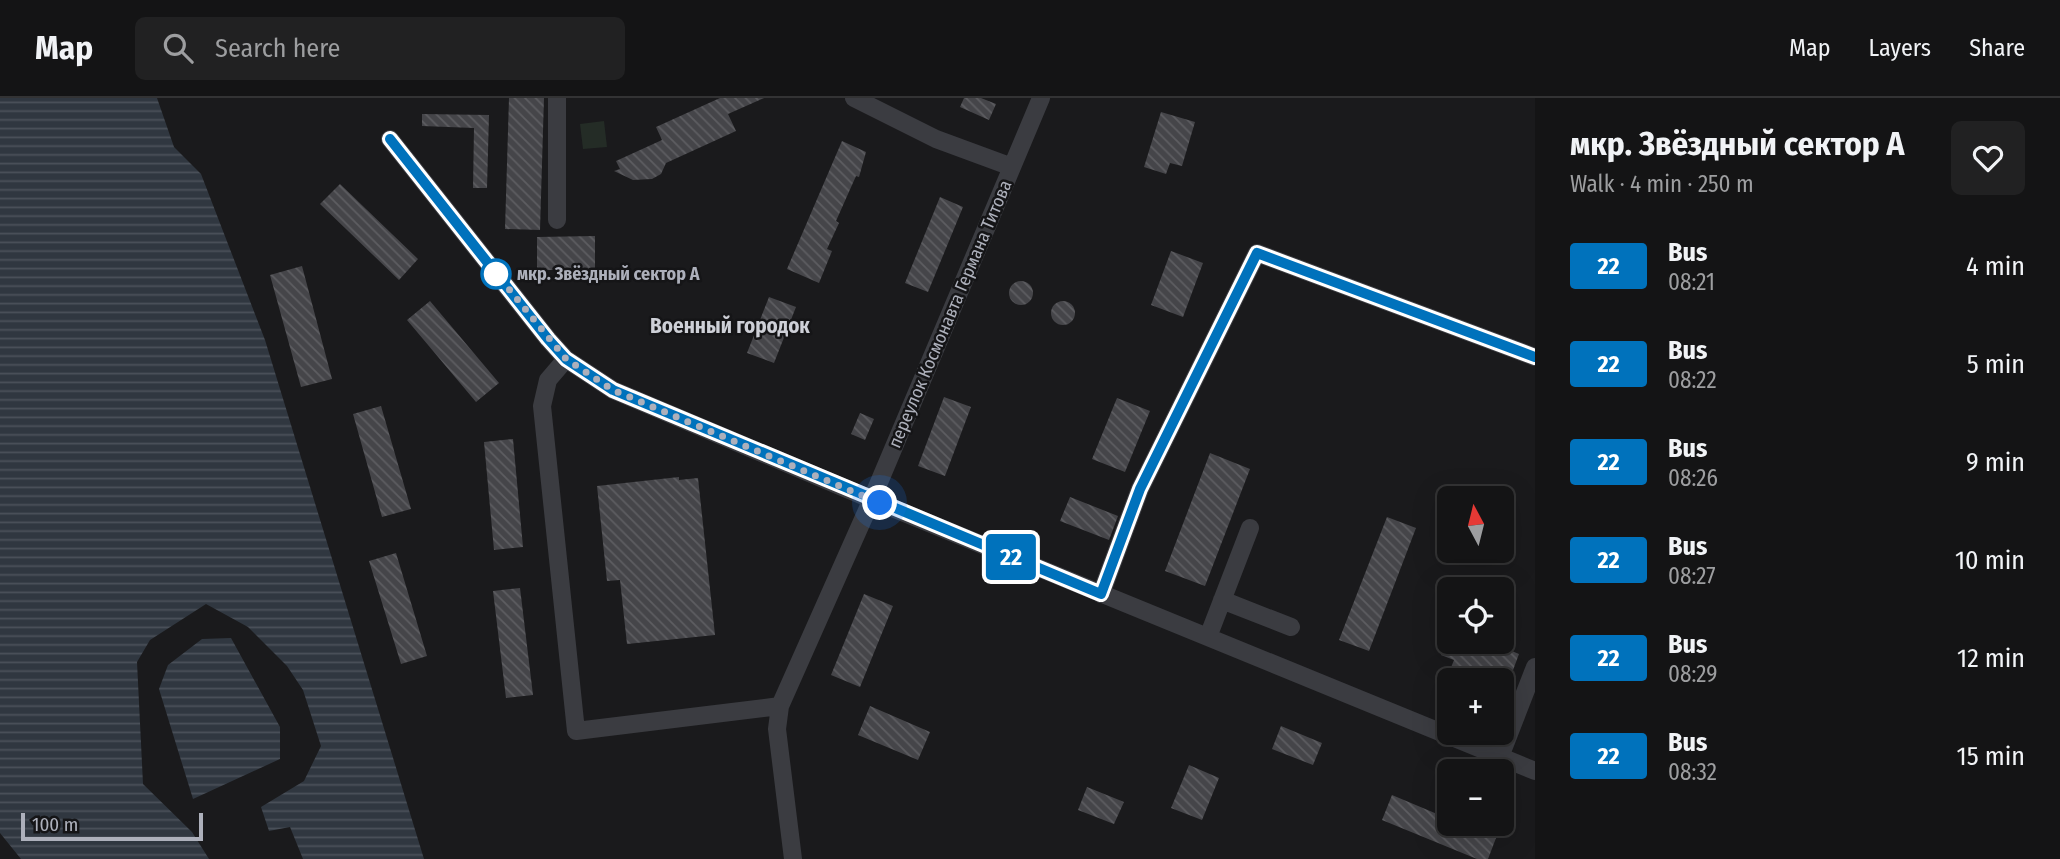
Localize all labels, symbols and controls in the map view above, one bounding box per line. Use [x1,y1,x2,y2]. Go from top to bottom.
search box [135,17,625,80]
text: Map [35,28,93,68]
icon: search [159,29,197,67]
text: Search here [215,33,340,64]
text: Map [1789,34,1831,62]
text: Layers [1869,34,1931,62]
text: Share [1969,34,2025,62]
button: heart [1951,121,2025,195]
text: мкр. Звёздный сектор А [1570,124,1904,164]
text: Walk · 4 min · 250 m [1570,170,1754,198]
street label: переулок Космонавта Германа Титова [883,177,1017,451]
text: Bus [1668,237,1707,268]
text: 4 min [1966,251,2025,282]
text: 22 [1597,252,1620,280]
marker: мкр. Звёздный сектор А [481,259,511,289]
place label: мкр. Звёздный сектор А [517,263,700,285]
text: 08:21 [1668,268,1715,296]
district label: Военный городок [650,313,810,339]
text: Bus [1668,335,1707,366]
text: 5 min [1967,349,2025,380]
text: 22 [1597,350,1620,378]
text: 08:22 [1668,366,1717,394]
text: Bus [1668,433,1707,464]
text: 9 min [1966,447,2025,478]
text: 22 [1597,448,1620,476]
text: 08:26 [1668,464,1718,492]
your location [862,485,897,520]
north arrow [1437,486,1514,564]
map controls [1437,486,1514,836]
text: Bus [1668,531,1707,562]
line badge: 22 [979,534,1042,580]
text: 22 [1000,543,1022,571]
text: 10 min [1955,545,2025,576]
text: 22 [1597,546,1620,574]
text: 08:27 [1668,562,1716,590]
button: locate [1437,577,1514,654]
text: Bus [1668,629,1707,660]
text: 12 min [1957,643,2025,674]
text: 22 [1597,644,1620,672]
text: 08:29 [1668,660,1718,688]
button: + [1437,668,1514,745]
text: Bus [1668,727,1707,758]
text: 15 min [1957,741,2025,772]
text: 22 [1597,742,1620,770]
text: 08:32 [1668,758,1717,786]
button: − [1437,759,1514,836]
scale bar [21,810,203,842]
text: 100 m [32,813,78,836]

